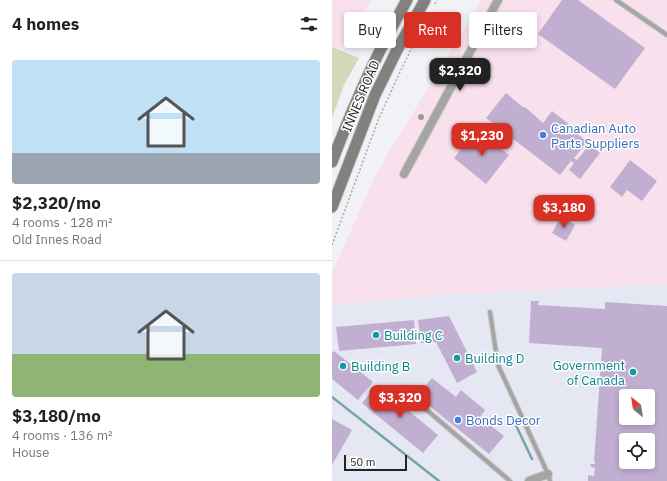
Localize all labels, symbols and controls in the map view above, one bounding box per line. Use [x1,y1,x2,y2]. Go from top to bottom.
chip: Buy [344,12,396,48]
chip: Rent [404,12,461,48]
chip: Filters [469,12,537,48]
text: 4 homes [12,13,79,35]
icon: filters [298,13,320,35]
street label: INNES ROAD [338,58,384,134]
pin: $2,320 [427,58,493,92]
text: $2,320 [438,62,482,79]
icon: home [130,86,202,158]
place label: Canadian Auto Parts Suppliers [551,120,640,152]
pin: $1,230 [449,123,515,157]
text: $1,230 [460,127,504,144]
marker: Canadian Auto Parts Suppliers [538,130,548,140]
text: $2,320/mo [12,192,101,214]
pin: $3,180 [531,195,597,229]
text: $3,180 [542,199,586,216]
text: 4 rooms · 128 m² [12,214,113,231]
text: Old Innes Road [12,231,102,248]
icon: home [130,299,202,371]
place label: Building C [384,327,443,344]
marker: Building C [371,330,381,340]
place label: Building D [465,350,525,367]
marker: Building D [452,353,462,363]
place label: Government of Canada [553,357,625,389]
place label: Building B [351,358,410,375]
marker: Building B [338,361,348,371]
marker: Government of Canada [628,367,638,377]
pin: $3,320 [367,385,433,419]
text: $3,320 [378,389,422,406]
north arrow [619,389,655,425]
map controls [619,389,655,469]
text: $3,180/mo [12,405,101,427]
place label: Bonds Decor [466,412,541,429]
marker: Bonds Decor [453,415,463,425]
text: 4 rooms · 136 m² [12,427,113,444]
button: locate [619,433,655,469]
text: House [12,444,49,461]
scale bar [344,453,407,472]
text: 50 m [350,455,375,469]

